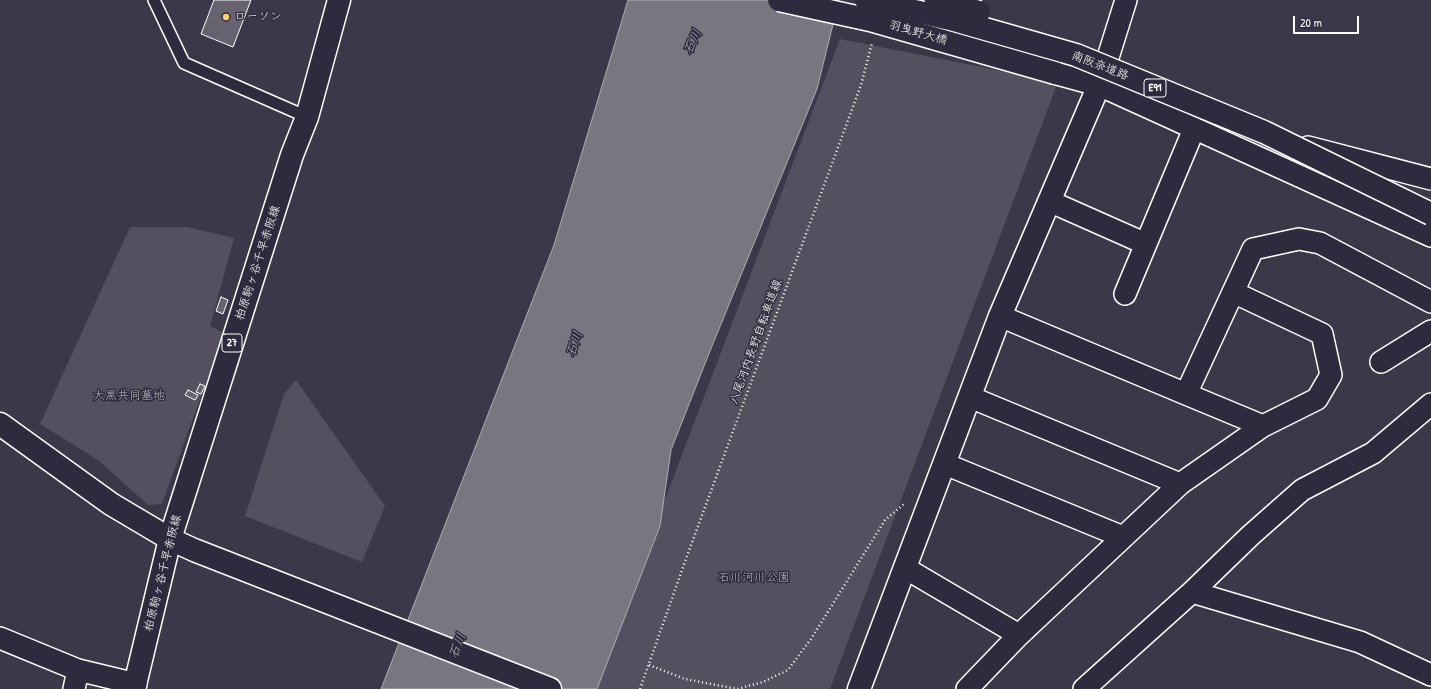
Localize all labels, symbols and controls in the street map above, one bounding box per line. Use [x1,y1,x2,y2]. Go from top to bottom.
scale bar [1295,8,1361,34]
place label: ローソン [234,10,282,24]
marker: ローソン [221,12,231,22]
text: 20 m [1300,14,1322,31]
street label: 羽曳野大橋 [887,18,949,48]
water label: 石川 [680,27,706,57]
street label: 南阪奈道路 [1069,49,1131,83]
road number: E91 [1144,79,1166,97]
street label: 柏原駒ヶ谷千早赤阪線 [233,204,283,322]
street label: 八尾河内長野自転車道線 [727,278,785,406]
water label: 石川 [563,329,587,359]
road number: 27 [222,334,242,352]
park label: 大黒共同墓地 [93,389,165,403]
street label: 柏原駒ヶ谷千早赤阪線 [141,513,185,633]
park label: 石川河川公園 [718,571,790,585]
water label: 石川 [446,631,470,661]

